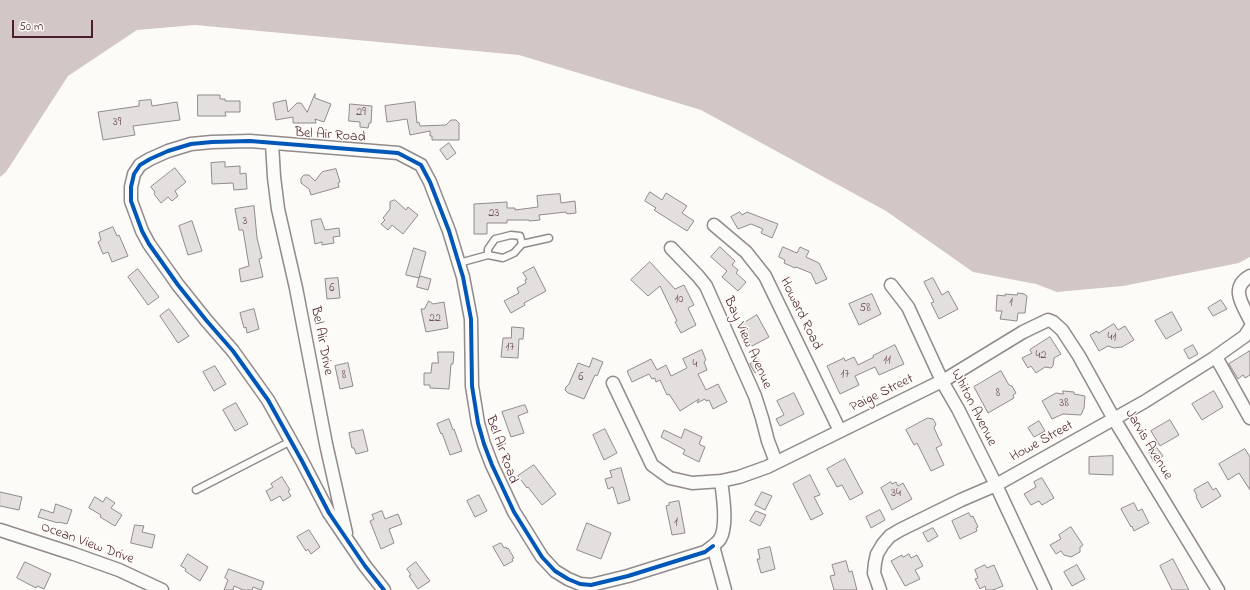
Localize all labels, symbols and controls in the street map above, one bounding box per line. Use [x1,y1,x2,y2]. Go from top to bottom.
scale bar [14,12,95,38]
text: 50 m [19,18,43,36]
house number: 29 [356,106,366,120]
house number: 39 [113,116,121,130]
street label: Bel Air Road [294,125,366,147]
house number: 23 [489,207,499,221]
house number: 3 [243,215,247,229]
street label: Howard Road [775,275,825,353]
house number: 6 [329,282,335,296]
house number: 10 [675,293,683,307]
street label: Bay View Avenue [719,294,775,392]
house number: 1 [1009,296,1013,310]
house number: 58 [859,302,871,316]
street label: Bel Air Drive [306,305,336,377]
house number: 22 [429,312,441,326]
house number: 41 [1108,331,1116,345]
house number: 17 [506,341,514,355]
house number: 42 [1036,349,1046,363]
house number: 11 [883,354,891,368]
house number: 4 [693,358,697,372]
street label: Whiton Avenue [946,367,1000,449]
house number: 17 [841,368,849,382]
house number: 8 [342,369,346,383]
house number: 6 [578,371,584,385]
street label: Paige Street [847,371,917,417]
house number: 8 [996,387,1000,401]
house number: 38 [1059,397,1069,411]
street label: Jarvis Avenue [1120,407,1176,483]
street label: Bel Air Road [481,414,521,486]
street label: Howe Street [1007,418,1077,466]
house number: 34 [891,487,901,501]
house number: 1 [674,516,678,530]
street label: Ocean View Drive [38,519,136,569]

